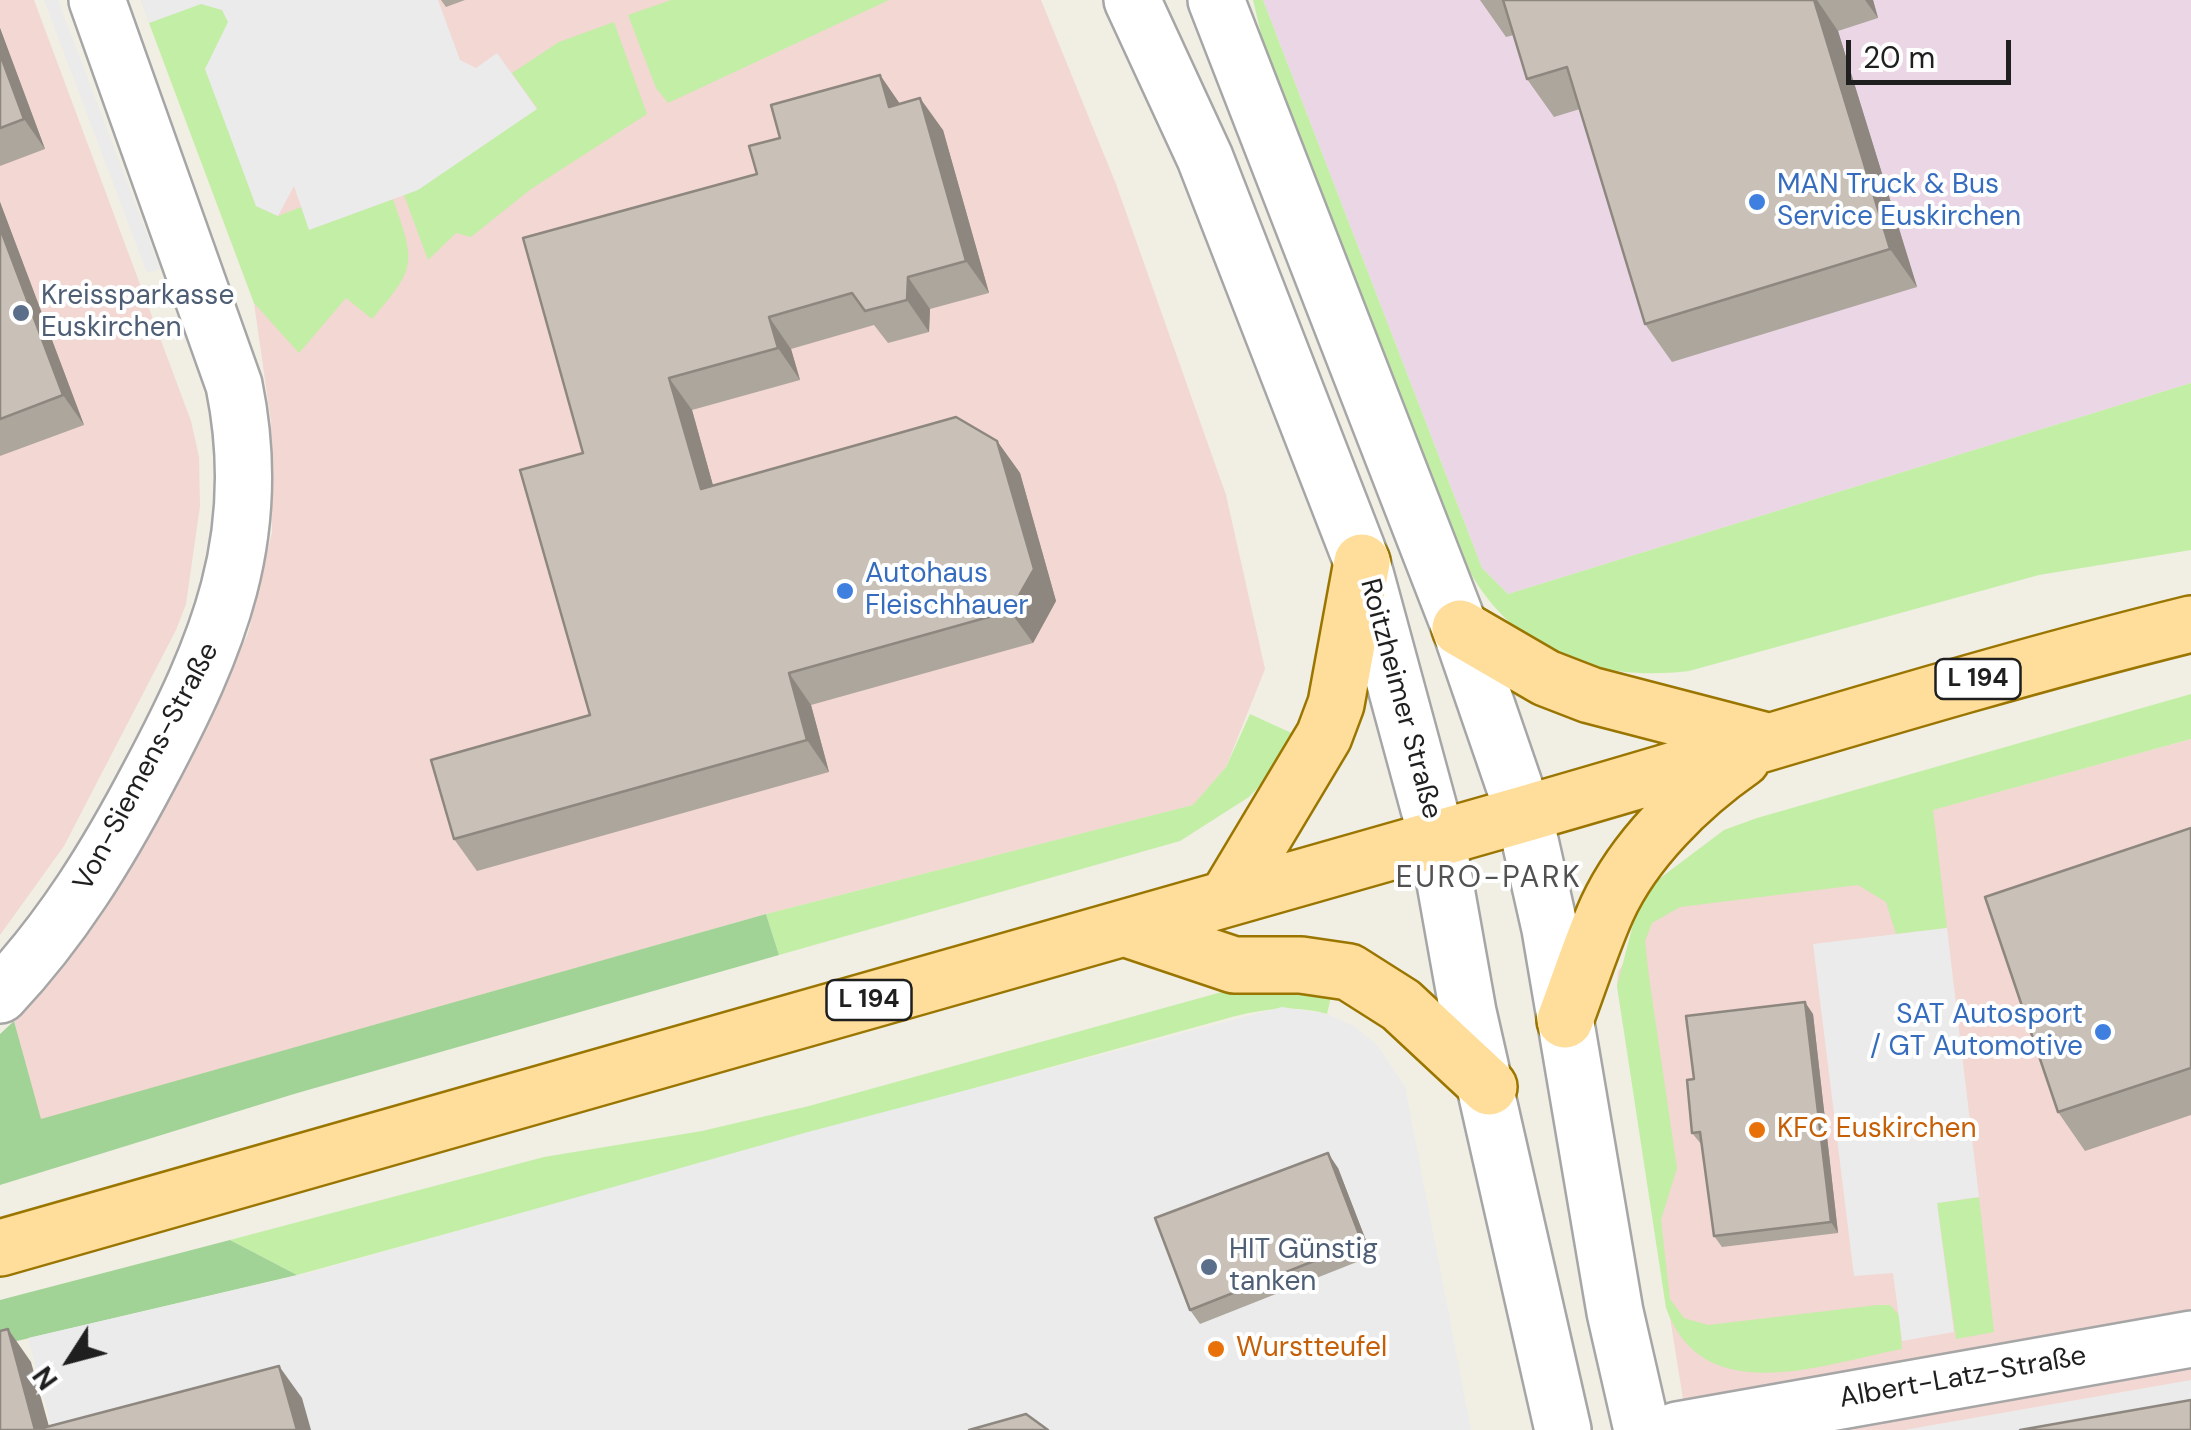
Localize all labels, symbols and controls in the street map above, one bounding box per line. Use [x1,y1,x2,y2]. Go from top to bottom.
scale bar [1851,20,2016,82]
text: 20 m [1863,38,1935,77]
place label: MAN Truck & Bus Service Euskirchen [1777,169,2021,235]
marker: MAN Truck & Bus Service Euskirchen [1746,191,1768,213]
place label: Kreissparkasse Euskirchen [41,280,234,346]
marker: Kreissparkasse Euskirchen [10,302,32,324]
place label: Autohaus Fleischhauer [865,558,1029,624]
street label: Roitzheimer Straße [1352,575,1448,823]
marker: Autohaus Fleischhauer [834,580,856,602]
street label: Von-Siemens-Straße [67,637,227,897]
road number: L 194 [1936,659,2020,699]
district label: EURO-PARK [1396,861,1582,897]
road number: L 194 [826,980,912,1020]
place label: SAT Autosport / GT Automotive [1870,999,2083,1065]
marker: SAT Autosport / GT Automotive [2092,1021,2114,1043]
place label: KFC Euskirchen [1777,1113,1977,1147]
marker: KFC Euskirchen [1746,1119,1768,1141]
place label: HIT Günstig tanken [1229,1234,1378,1300]
marker: HIT Günstig tanken [1198,1256,1220,1278]
north arrow [20,1310,120,1410]
place label: Wurstteufel [1236,1332,1387,1366]
marker: Wurstteufel [1205,1338,1227,1360]
street label: Albert-Latz-Straße [1837,1340,2089,1416]
text: N [24,1359,66,1397]

